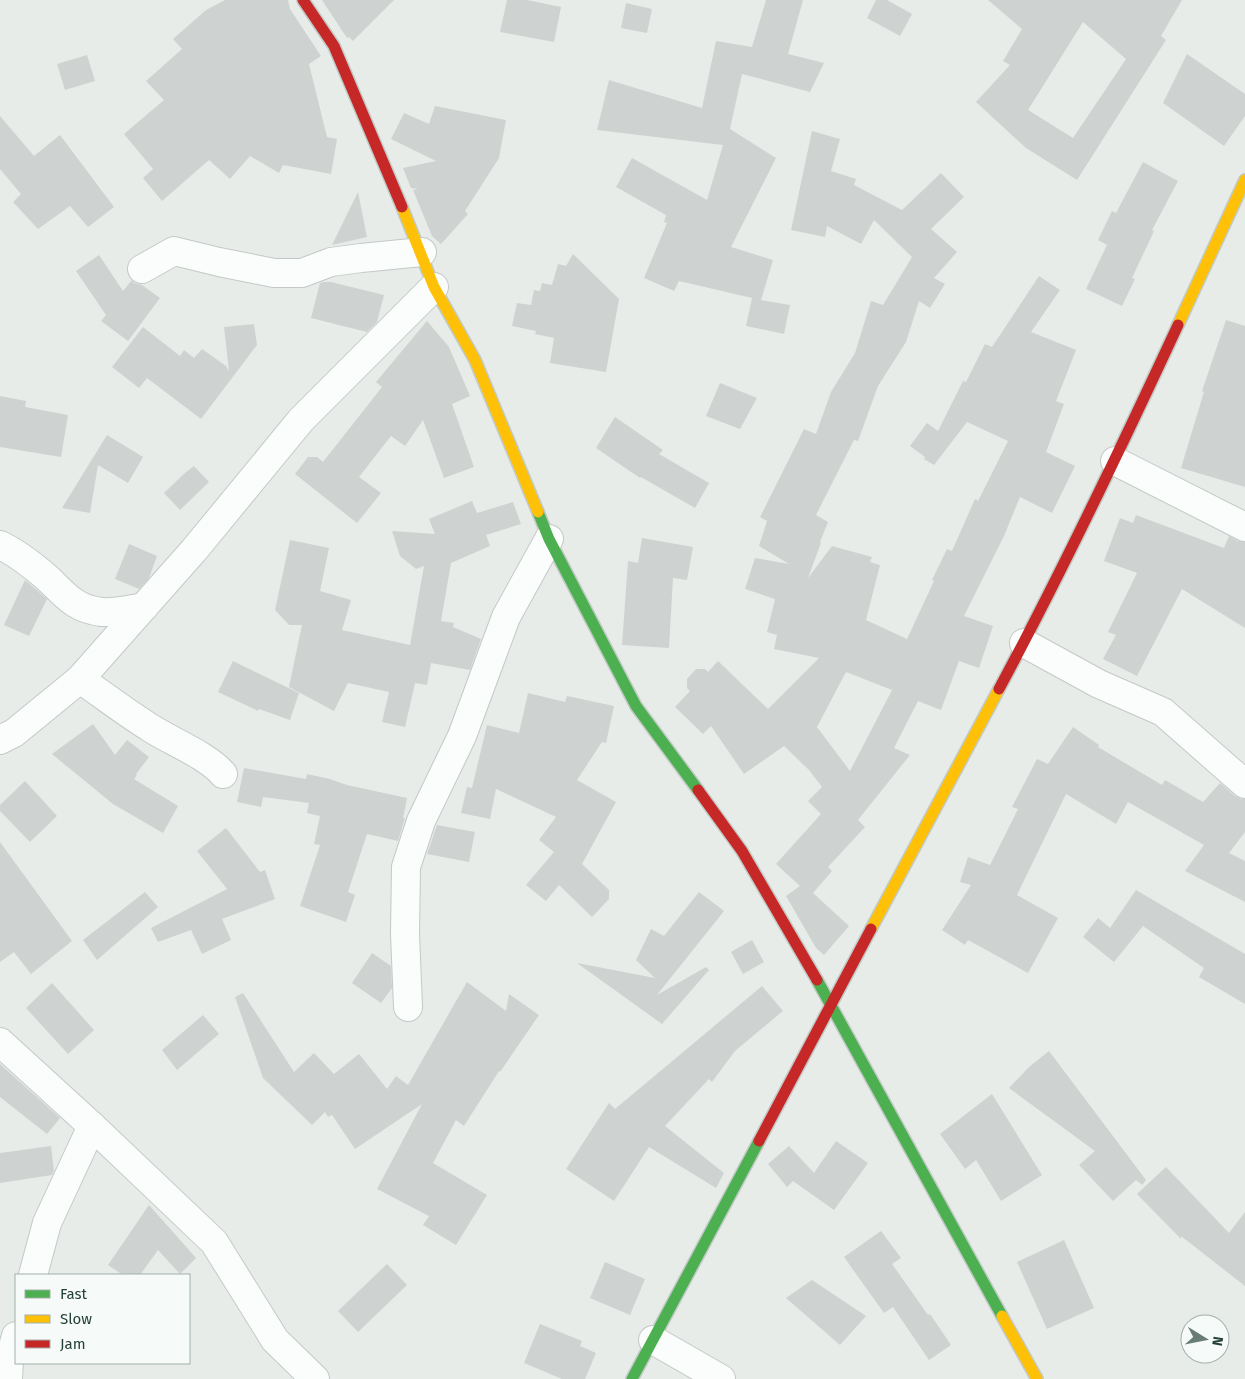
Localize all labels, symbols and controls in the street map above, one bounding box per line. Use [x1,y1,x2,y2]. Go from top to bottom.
legend [15,1274,190,1364]
text: Fast [60,1285,87,1303]
text: Slow [60,1310,92,1328]
north arrow [1180,1314,1230,1364]
text: Jam [60,1335,86,1353]
text: N [1208,1335,1226,1347]

